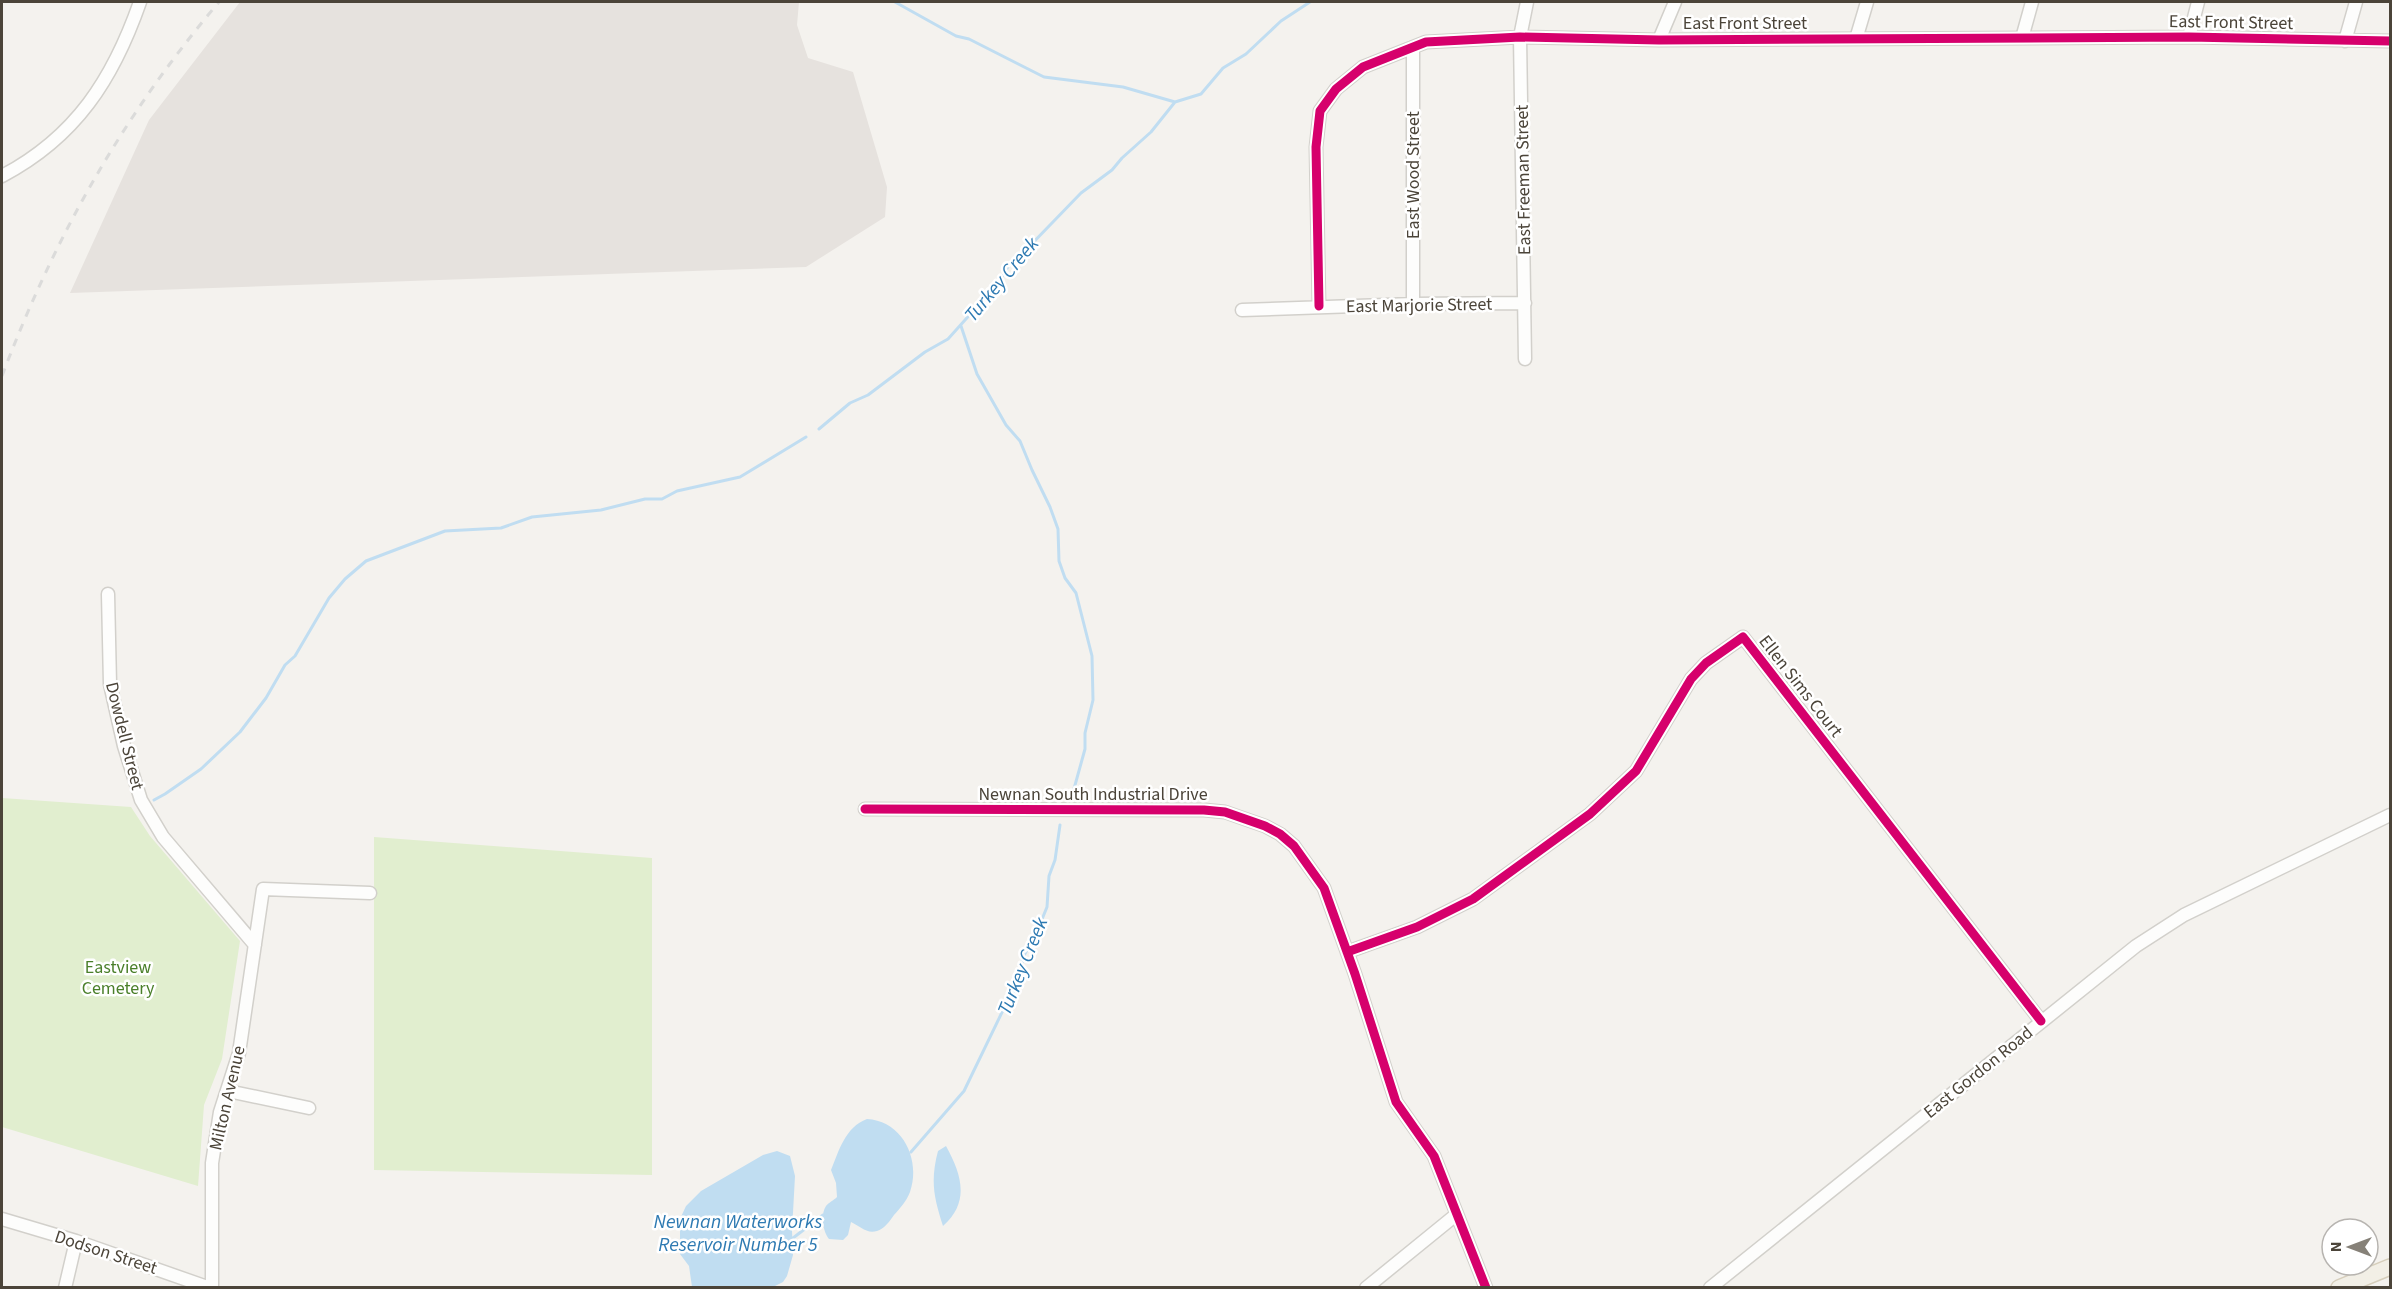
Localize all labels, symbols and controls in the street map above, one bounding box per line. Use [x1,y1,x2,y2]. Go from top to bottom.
street label: East Front Street [2169,9,2293,36]
street label: East Front Street [1683,11,1807,36]
street label: East Freeman Street [1510,105,1537,255]
street label: East Wood Street [1401,111,1426,239]
water label: Turkey Creek [958,231,1046,328]
street label: East Marjorie Street [1346,292,1492,319]
street label: Ellen Sims Court [1753,630,1848,743]
street label: Dowdell Street [99,680,150,793]
street label: Newnan South Industrial Drive [978,782,1208,807]
water label: Turkey Creek [991,913,1055,1020]
park label: Eastview Cemetery [82,955,155,1001]
street label: East Gordon Road [1918,1020,2038,1124]
street label: Milton Avenue [203,1043,252,1153]
water label: Newnan Waterworks Reservoir Number 5 [654,1208,822,1259]
north arrow [2320,1217,2380,1277]
street label: Dodson Street [51,1224,160,1281]
text: N [2325,1242,2347,1252]

